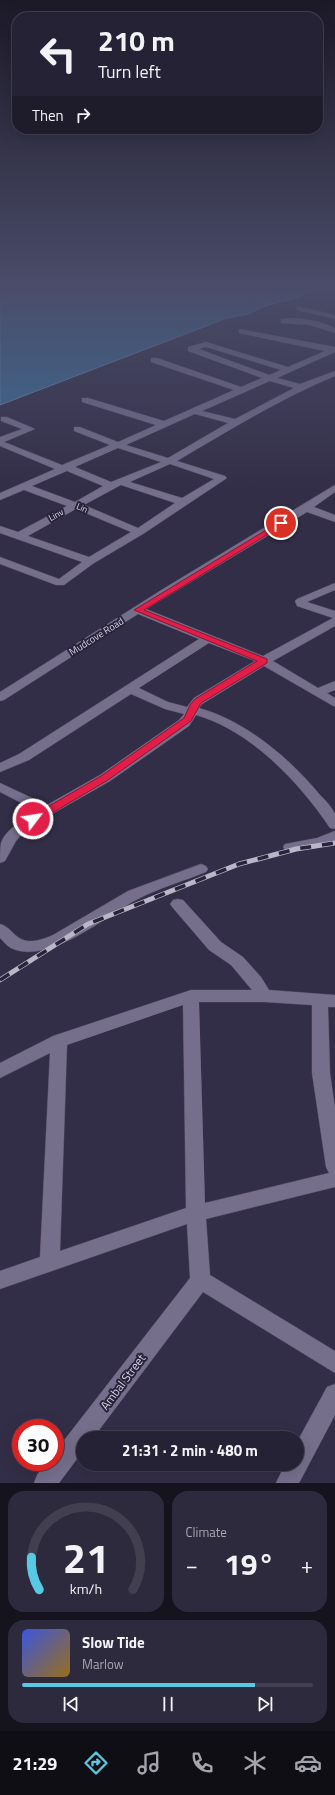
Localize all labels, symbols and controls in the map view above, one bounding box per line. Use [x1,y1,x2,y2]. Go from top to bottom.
text: 210 m [98,19,175,62]
icon: left [32,28,84,80]
text: Turn left [98,58,161,85]
text: Then [32,104,64,127]
icon: right [72,104,94,126]
street label: Lin [75,499,90,516]
street label: Linv [46,505,66,524]
pin [264,506,298,540]
icon: arrive [270,512,292,534]
street label: Mudcove Road [66,614,127,659]
position arrow [12,798,54,840]
street label: Ambal Street [95,1349,150,1414]
speed limit sign: 30 [12,1419,64,1471]
text: 21:31 · 2 min · 480 m [122,1439,258,1462]
text: Climate [186,1522,227,1542]
text: 21 [62,1525,109,1588]
text: 19° [224,1541,274,1587]
text: − [186,1548,198,1582]
text: + [301,1548,313,1582]
text: km/h [70,1577,102,1599]
text: Slow Tide [82,1631,145,1654]
text: Marlow [82,1654,124,1674]
icon: previous [60,1693,82,1715]
icon: pause [157,1693,179,1715]
icon: next [254,1693,276,1715]
icon: directions [82,1749,110,1777]
icon: music [135,1749,163,1777]
icon: phone [188,1749,216,1777]
icon: climate [241,1749,269,1777]
icon: car [294,1749,322,1777]
text: 21:29 [13,1750,57,1777]

